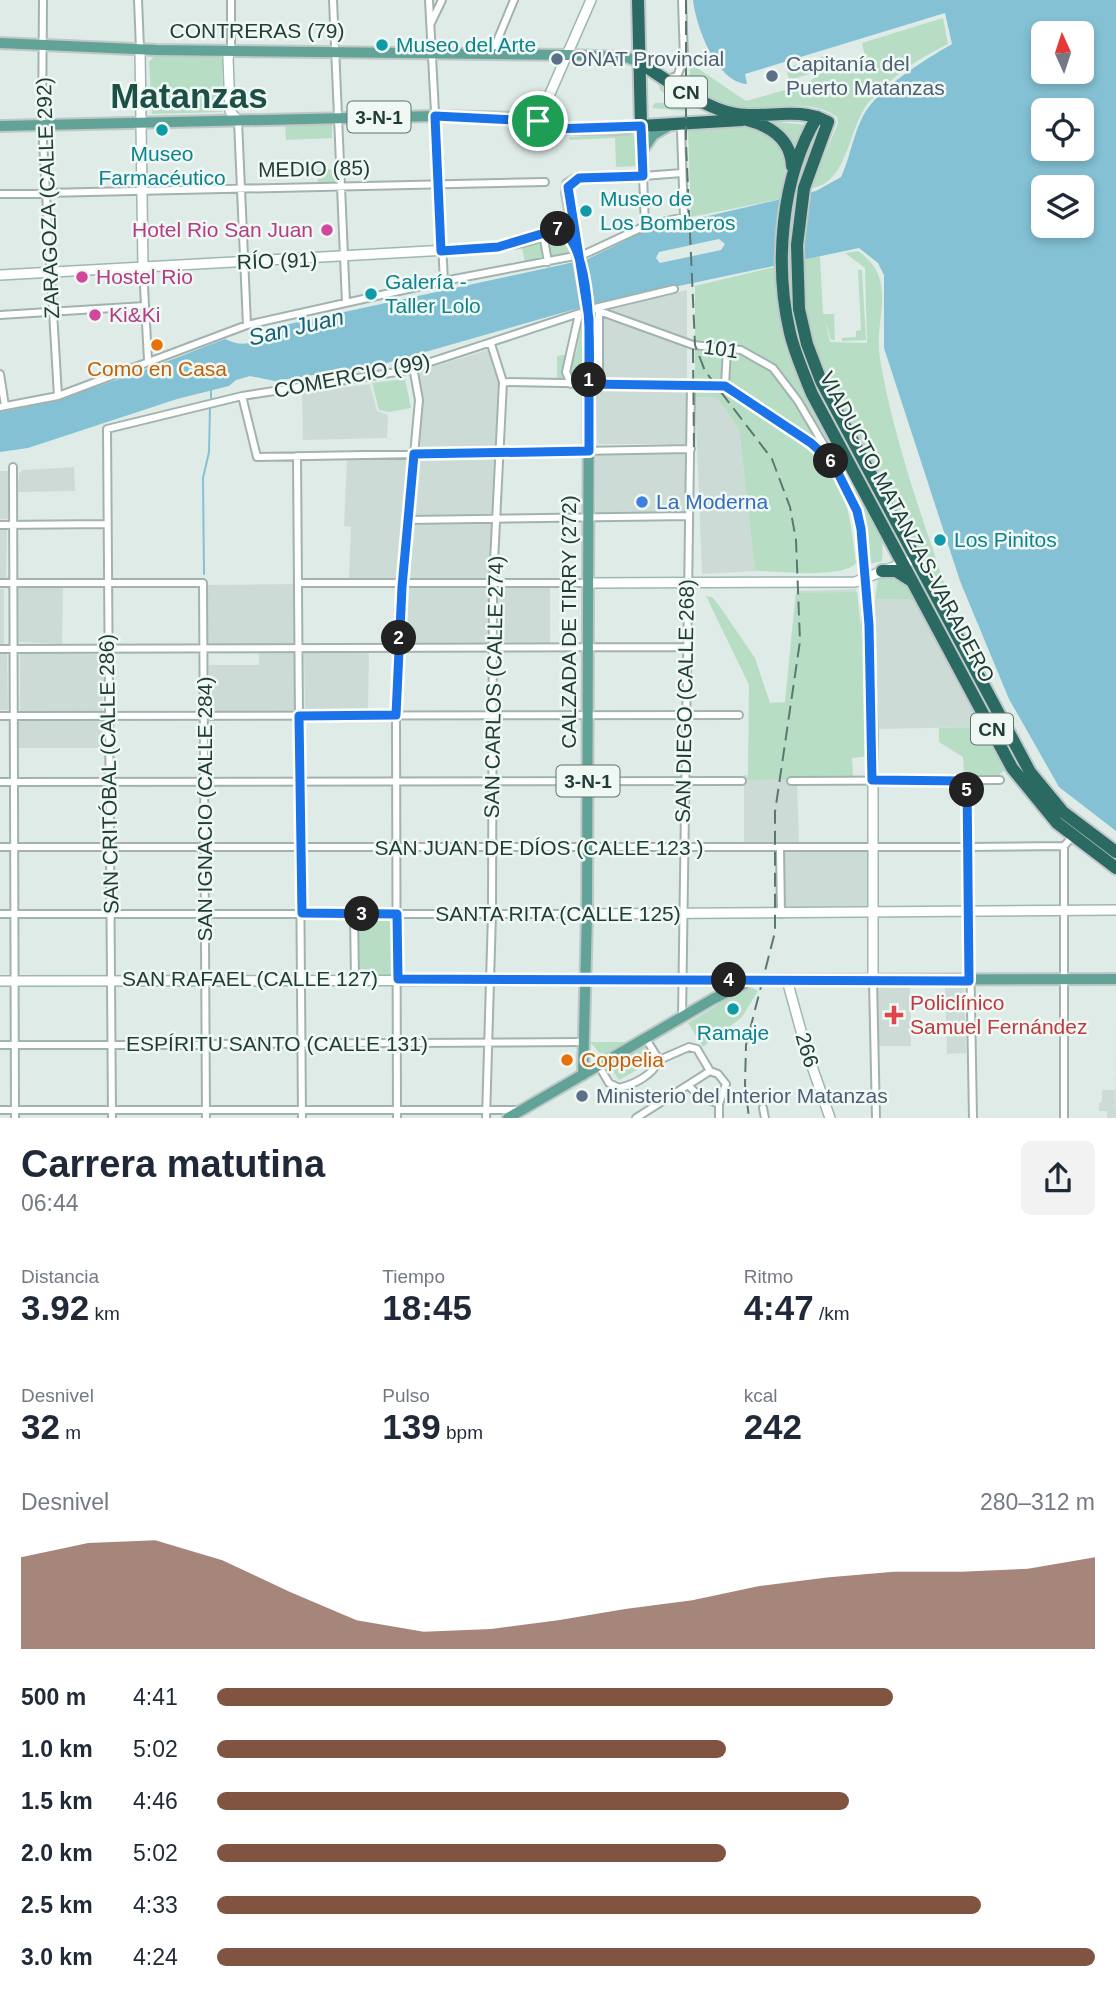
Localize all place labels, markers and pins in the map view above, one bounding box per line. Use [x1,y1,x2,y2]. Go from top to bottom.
place label: Museo del Arte [396,33,536,56]
marker: Museo del Arte [374,37,390,53]
place label: ONAT Provincial [571,47,724,70]
marker: ONAT Provincial [549,51,565,67]
place label: Capitanía del Puerto Matanzas [786,52,945,99]
marker: Capitanía del Puerto Matanzas [764,68,780,84]
pin [508,91,568,151]
marker: Museo Farmacéutico [154,122,170,138]
place label: Museo Farmacéutico [98,142,226,189]
place label: Museo de Los Bomberos [600,187,735,234]
marker: Museo de Los Bomberos [578,203,594,219]
pin: 7 [540,212,576,246]
place label: Hotel Rio San Juan [132,218,313,241]
marker: Hotel Rio San Juan [319,222,335,238]
place label: Hostel Rio [96,265,193,288]
marker: Hostel Rio [74,269,90,285]
place label: Galería - Taller Lolo [385,270,481,317]
marker: Galería - Taller Lolo [363,286,379,302]
place label: Ki&Ki [109,303,160,326]
marker: Ki&Ki [87,307,103,323]
marker: Como en Casa [149,337,165,353]
place label: Como en Casa [87,357,227,380]
pin: 1 [572,362,606,398]
pin: 6 [814,444,848,478]
place label: La Moderna [656,490,768,513]
marker: La Moderna [634,494,650,510]
place label: Los Pinitos [954,528,1057,551]
marker: Los Pinitos [932,532,948,548]
pin: 2 [382,620,416,656]
pin: 5 [950,772,984,808]
pin: 3 [344,897,380,932]
pin: 4 [712,962,746,998]
place label: Policlínico Samuel Fernández [910,991,1087,1038]
marker: Ramaje [725,1001,741,1017]
marker: Policlínico Samuel Fernández [884,1005,904,1025]
place label: Ramaje [697,1021,769,1044]
place label: Coppelia [581,1048,664,1071]
marker: Coppelia [559,1052,575,1068]
place label: Ministerio del Interior Matanzas [596,1084,888,1107]
marker: Ministerio del Interior Matanzas [574,1088,590,1104]

